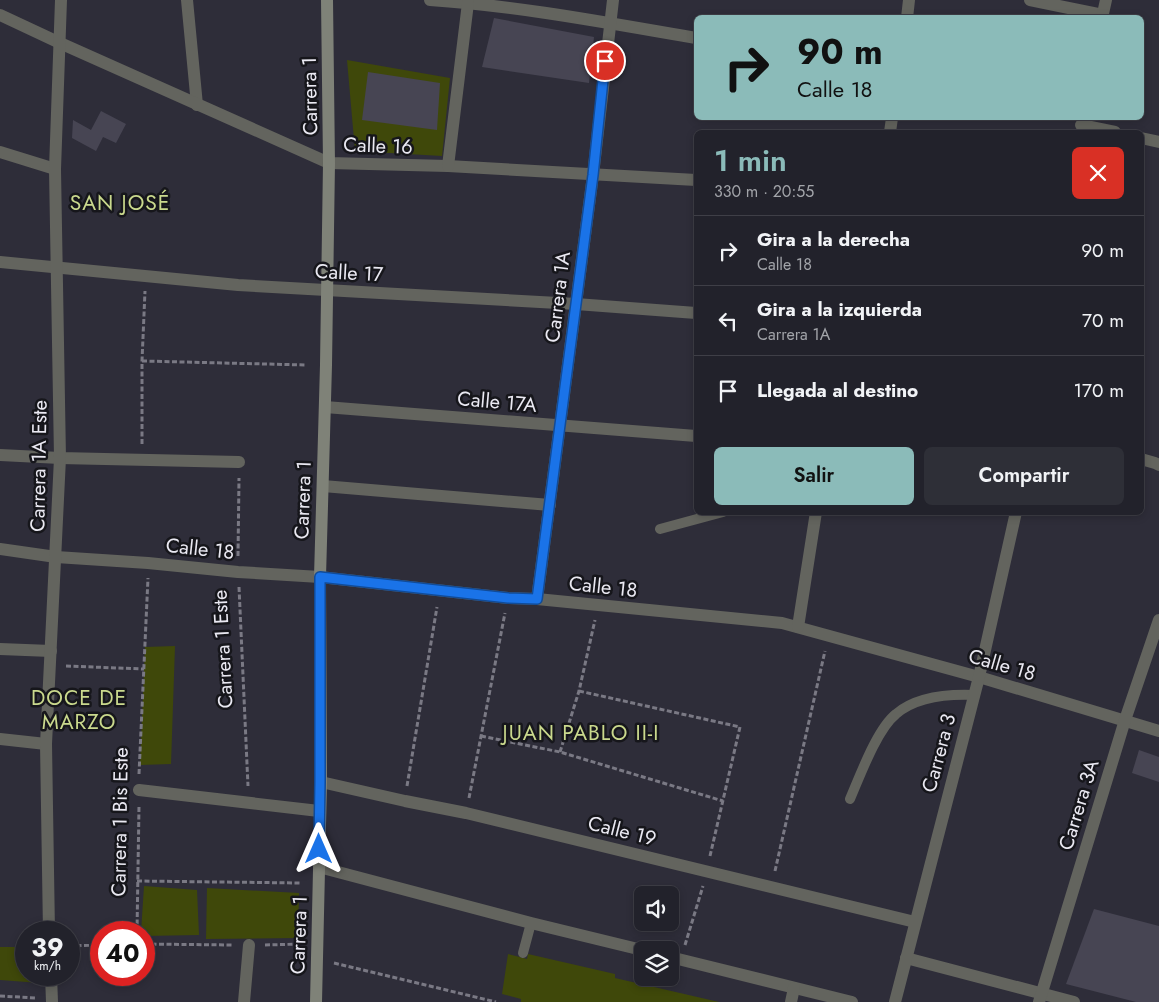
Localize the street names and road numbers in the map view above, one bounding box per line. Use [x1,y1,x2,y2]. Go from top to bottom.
street label: Carrera 1 [295,56,325,136]
street label: Calle 16 [343,130,413,162]
street label: Carrera 1A [538,249,578,344]
street label: Calle 17 [314,257,384,289]
street label: Calle 17A [456,384,539,420]
street label: Carrera 1A Este [23,400,55,532]
street label: Carrera 1 [287,460,319,540]
street label: Calle 18 [164,531,236,567]
street label: Calle 18 [567,569,639,605]
street label: Carrera 1 Este [205,589,241,709]
street label: Calle 18 [965,642,1039,688]
street label: Carrera 3 [915,710,963,796]
street label: Carrera 1 Bis Este [104,747,136,897]
street label: Carrera 3A [1051,755,1107,854]
street label: Calle 19 [585,809,659,853]
street label: Carrera 1 [283,895,315,975]

